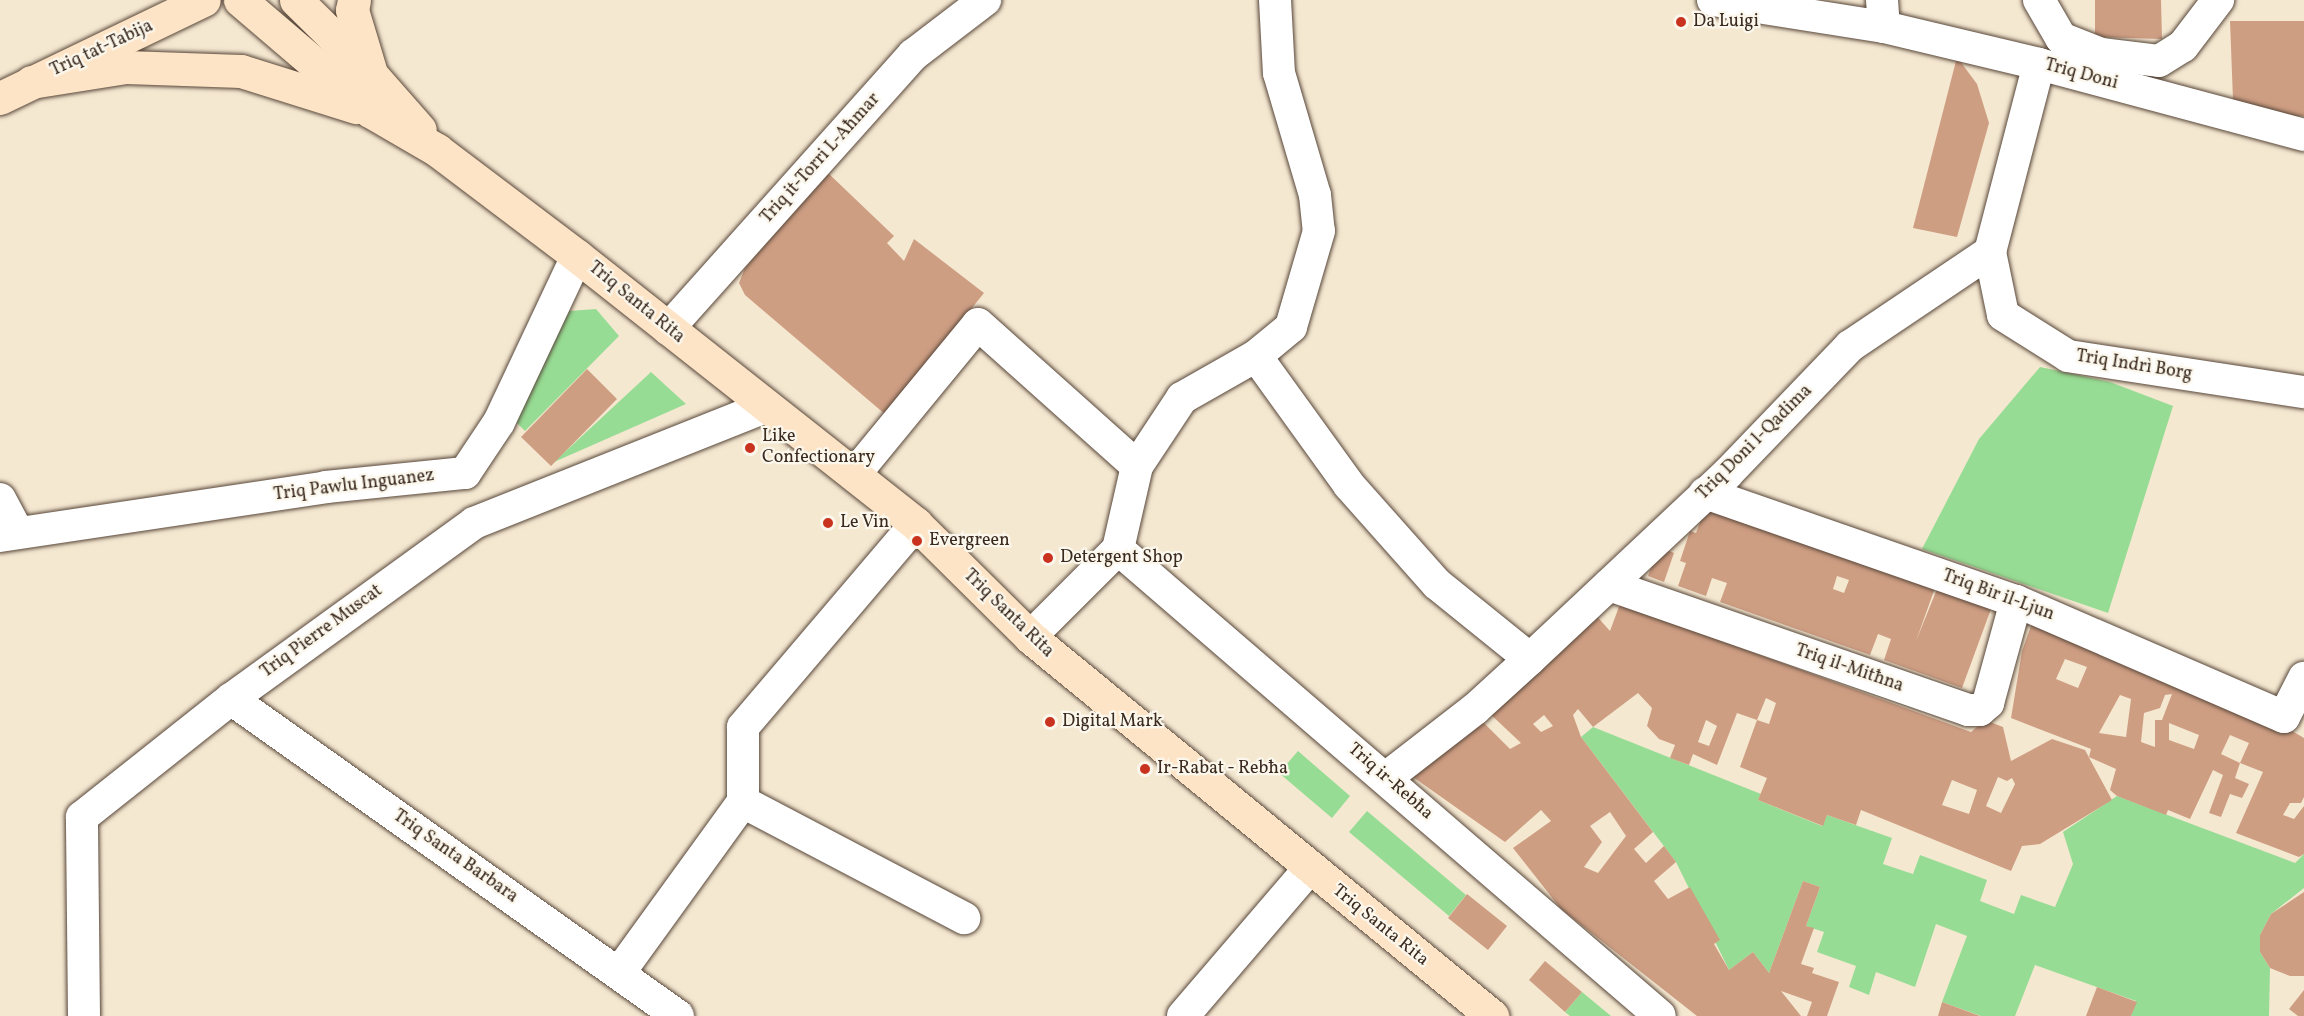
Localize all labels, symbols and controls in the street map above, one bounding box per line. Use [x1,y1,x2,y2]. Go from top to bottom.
place label: Da Luigi [1693,11,1759,33]
marker: Da Luigi [1674,15,1688,29]
street label: Triq tat-Tabija [47,16,157,82]
street label: Triq Doni [2042,55,2120,95]
street label: Triq it-Torri L-Aħmar [757,89,885,229]
street label: Triq Santa Rita [583,258,689,348]
street label: Triq Indrì Borg [2074,346,2194,386]
street label: Triq Doni l-Qadima [1693,381,1817,505]
place label: Like Confectionary [762,427,875,470]
marker: Like Confectionary [743,441,757,455]
street label: Triq Pawlu Inguanez [272,465,436,507]
place label: Le Vin [840,512,890,534]
marker: Le Vin [821,516,835,530]
place label: Evergreen [929,530,1010,552]
marker: Evergreen [910,534,924,548]
place label: Detergent Shop [1060,547,1183,569]
marker: Detergent Shop [1041,551,1055,565]
street label: Triq Santa Rita [958,565,1058,663]
street label: Triq Bir il-Ljun [1939,566,2057,626]
street label: Triq Pierre Muscat [257,581,387,683]
street label: Triq il-Mitħna [1792,640,1906,698]
place label: Digital Mark [1062,711,1163,733]
marker: Digital Mark [1043,715,1057,729]
street label: Triq ir-Rebħa [1343,739,1437,825]
place label: Ir-Rabat - Rebħa [1157,758,1289,780]
marker: Ir-Rabat - Rebħa [1138,762,1152,776]
street label: Triq Santa Barbara [388,806,522,908]
street label: Triq Santa Rita [1327,881,1433,971]

